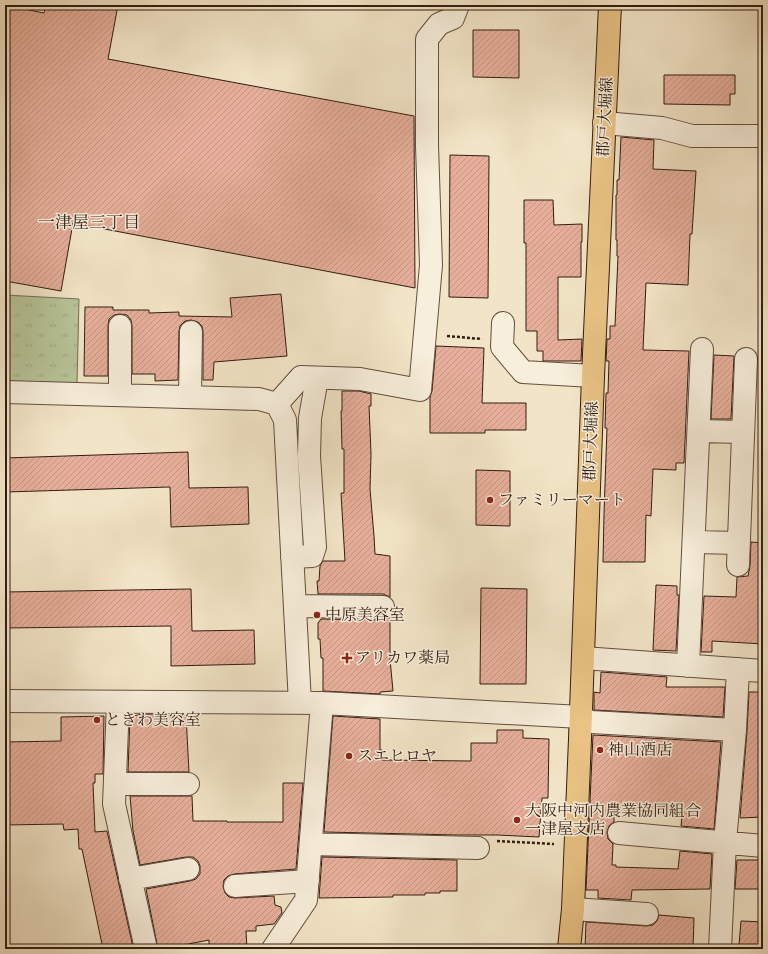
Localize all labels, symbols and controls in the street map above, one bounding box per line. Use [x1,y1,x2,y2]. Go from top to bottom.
street label: 郡戸大堀線 [592,76,618,158]
district label: 一津屋三丁目 [38,211,140,234]
street label: 郡戸大堀線 [579,401,603,481]
place label: ファミリーマート [498,489,626,511]
marker: ファミリーマート [485,495,495,505]
place label: 中原美容室 [325,604,405,626]
marker: 中原美容室 [312,610,322,620]
place label: アリカワ薬局 [355,647,450,669]
marker: アリカワ薬局 [342,653,352,663]
place label: ときわ美容室 [105,709,201,731]
marker: ときわ美容室 [92,715,102,725]
place label: 神山酒店 [608,739,672,761]
place label: スエヒロヤ [357,745,437,767]
marker: 神山酒店 [595,745,605,755]
marker: スエヒロヤ [344,751,354,761]
place label: 大阪中河内農業協同組合 一津屋支店 [525,800,701,840]
marker: 大阪中河内農業協同組合 一津屋支店 [512,815,522,825]

